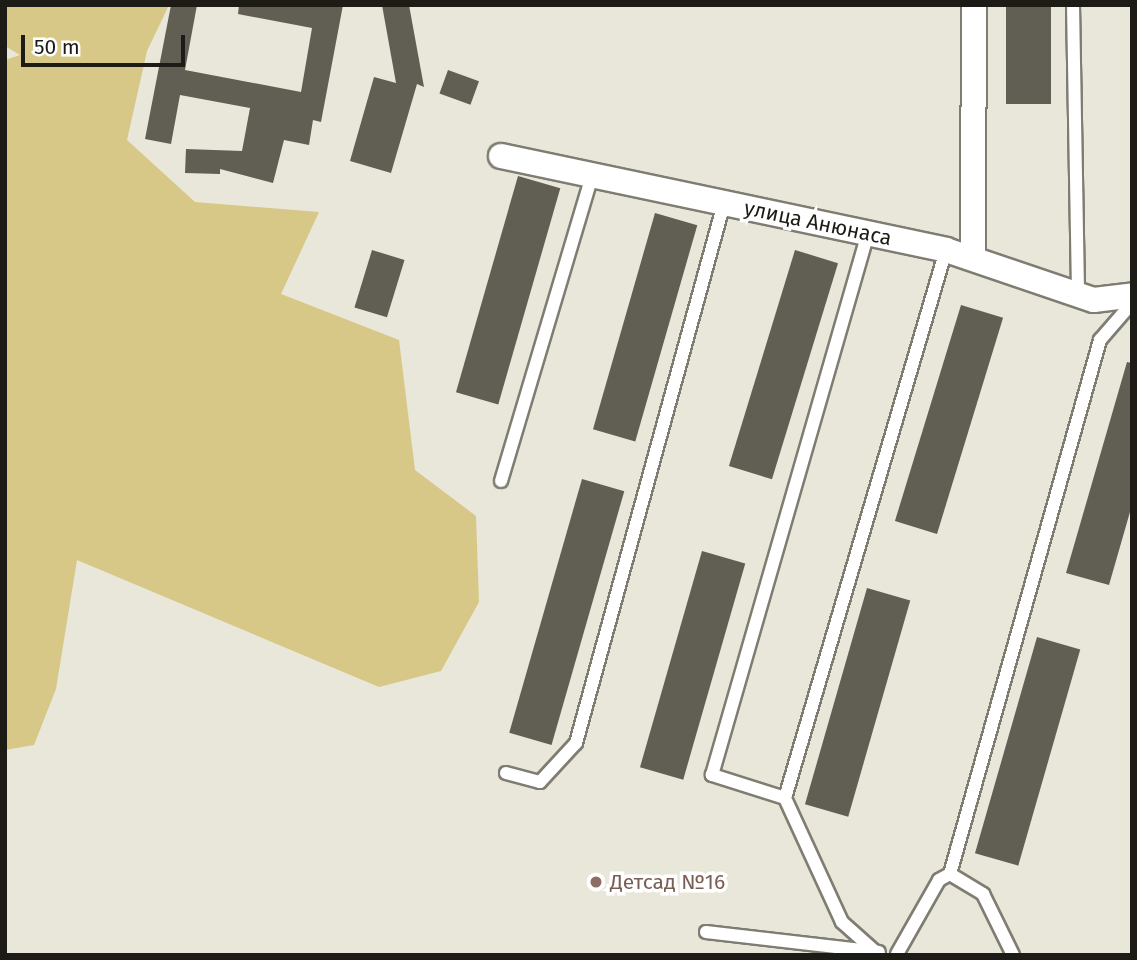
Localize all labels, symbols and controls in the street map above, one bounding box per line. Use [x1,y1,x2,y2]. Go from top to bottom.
scale bar [24,21,189,65]
text: 50 m [34,34,80,60]
street label: улица Анюнаса [742,195,894,251]
place label: Детсад №16 [610,869,725,895]
marker: Детсад №16 [588,874,604,890]

